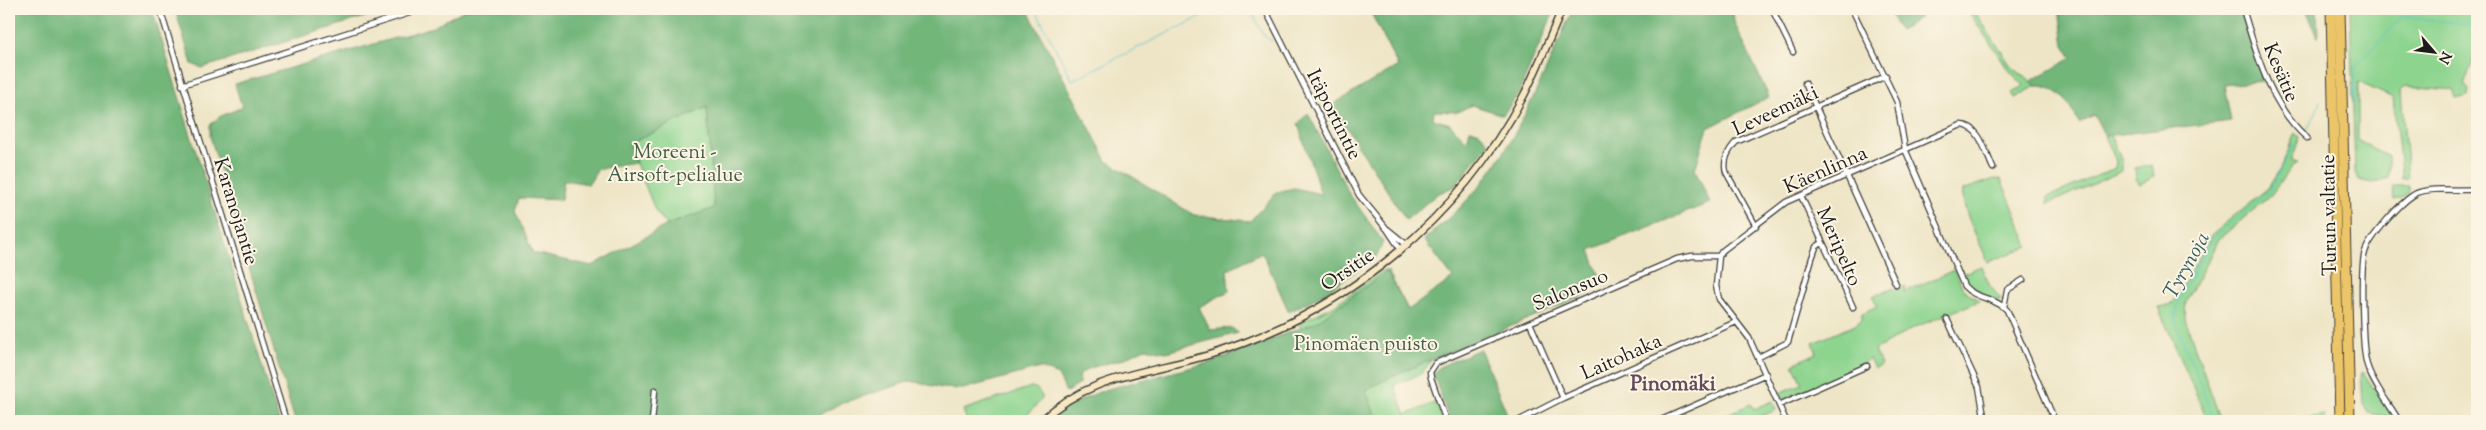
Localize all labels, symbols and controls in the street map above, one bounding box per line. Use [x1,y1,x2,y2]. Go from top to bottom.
north arrow [2408,28,2458,78]
street label: Kesätie [2254,39,2305,107]
text: N [2432,48,2455,67]
street label: Itäportintie [1298,65,1368,165]
street label: Leveemäki [1728,80,1824,145]
park label: Moreeni - Airsoft-pelialue [607,139,743,191]
street label: Käenlinna [1780,140,1872,203]
street label: Turun valtatie [2315,154,2346,276]
street label: Karanojantie [205,155,265,269]
street label: Meripelto [1807,203,1868,291]
water label: Tyrynoja [2157,227,2219,305]
street label: Orsitie [1316,242,1381,300]
street label: Salonsuo [1529,262,1613,320]
street label: Laitohaka [1577,328,1667,389]
park label: Pinomäen puisto [1294,331,1438,360]
district label: Pinomäki [1630,370,1716,400]

